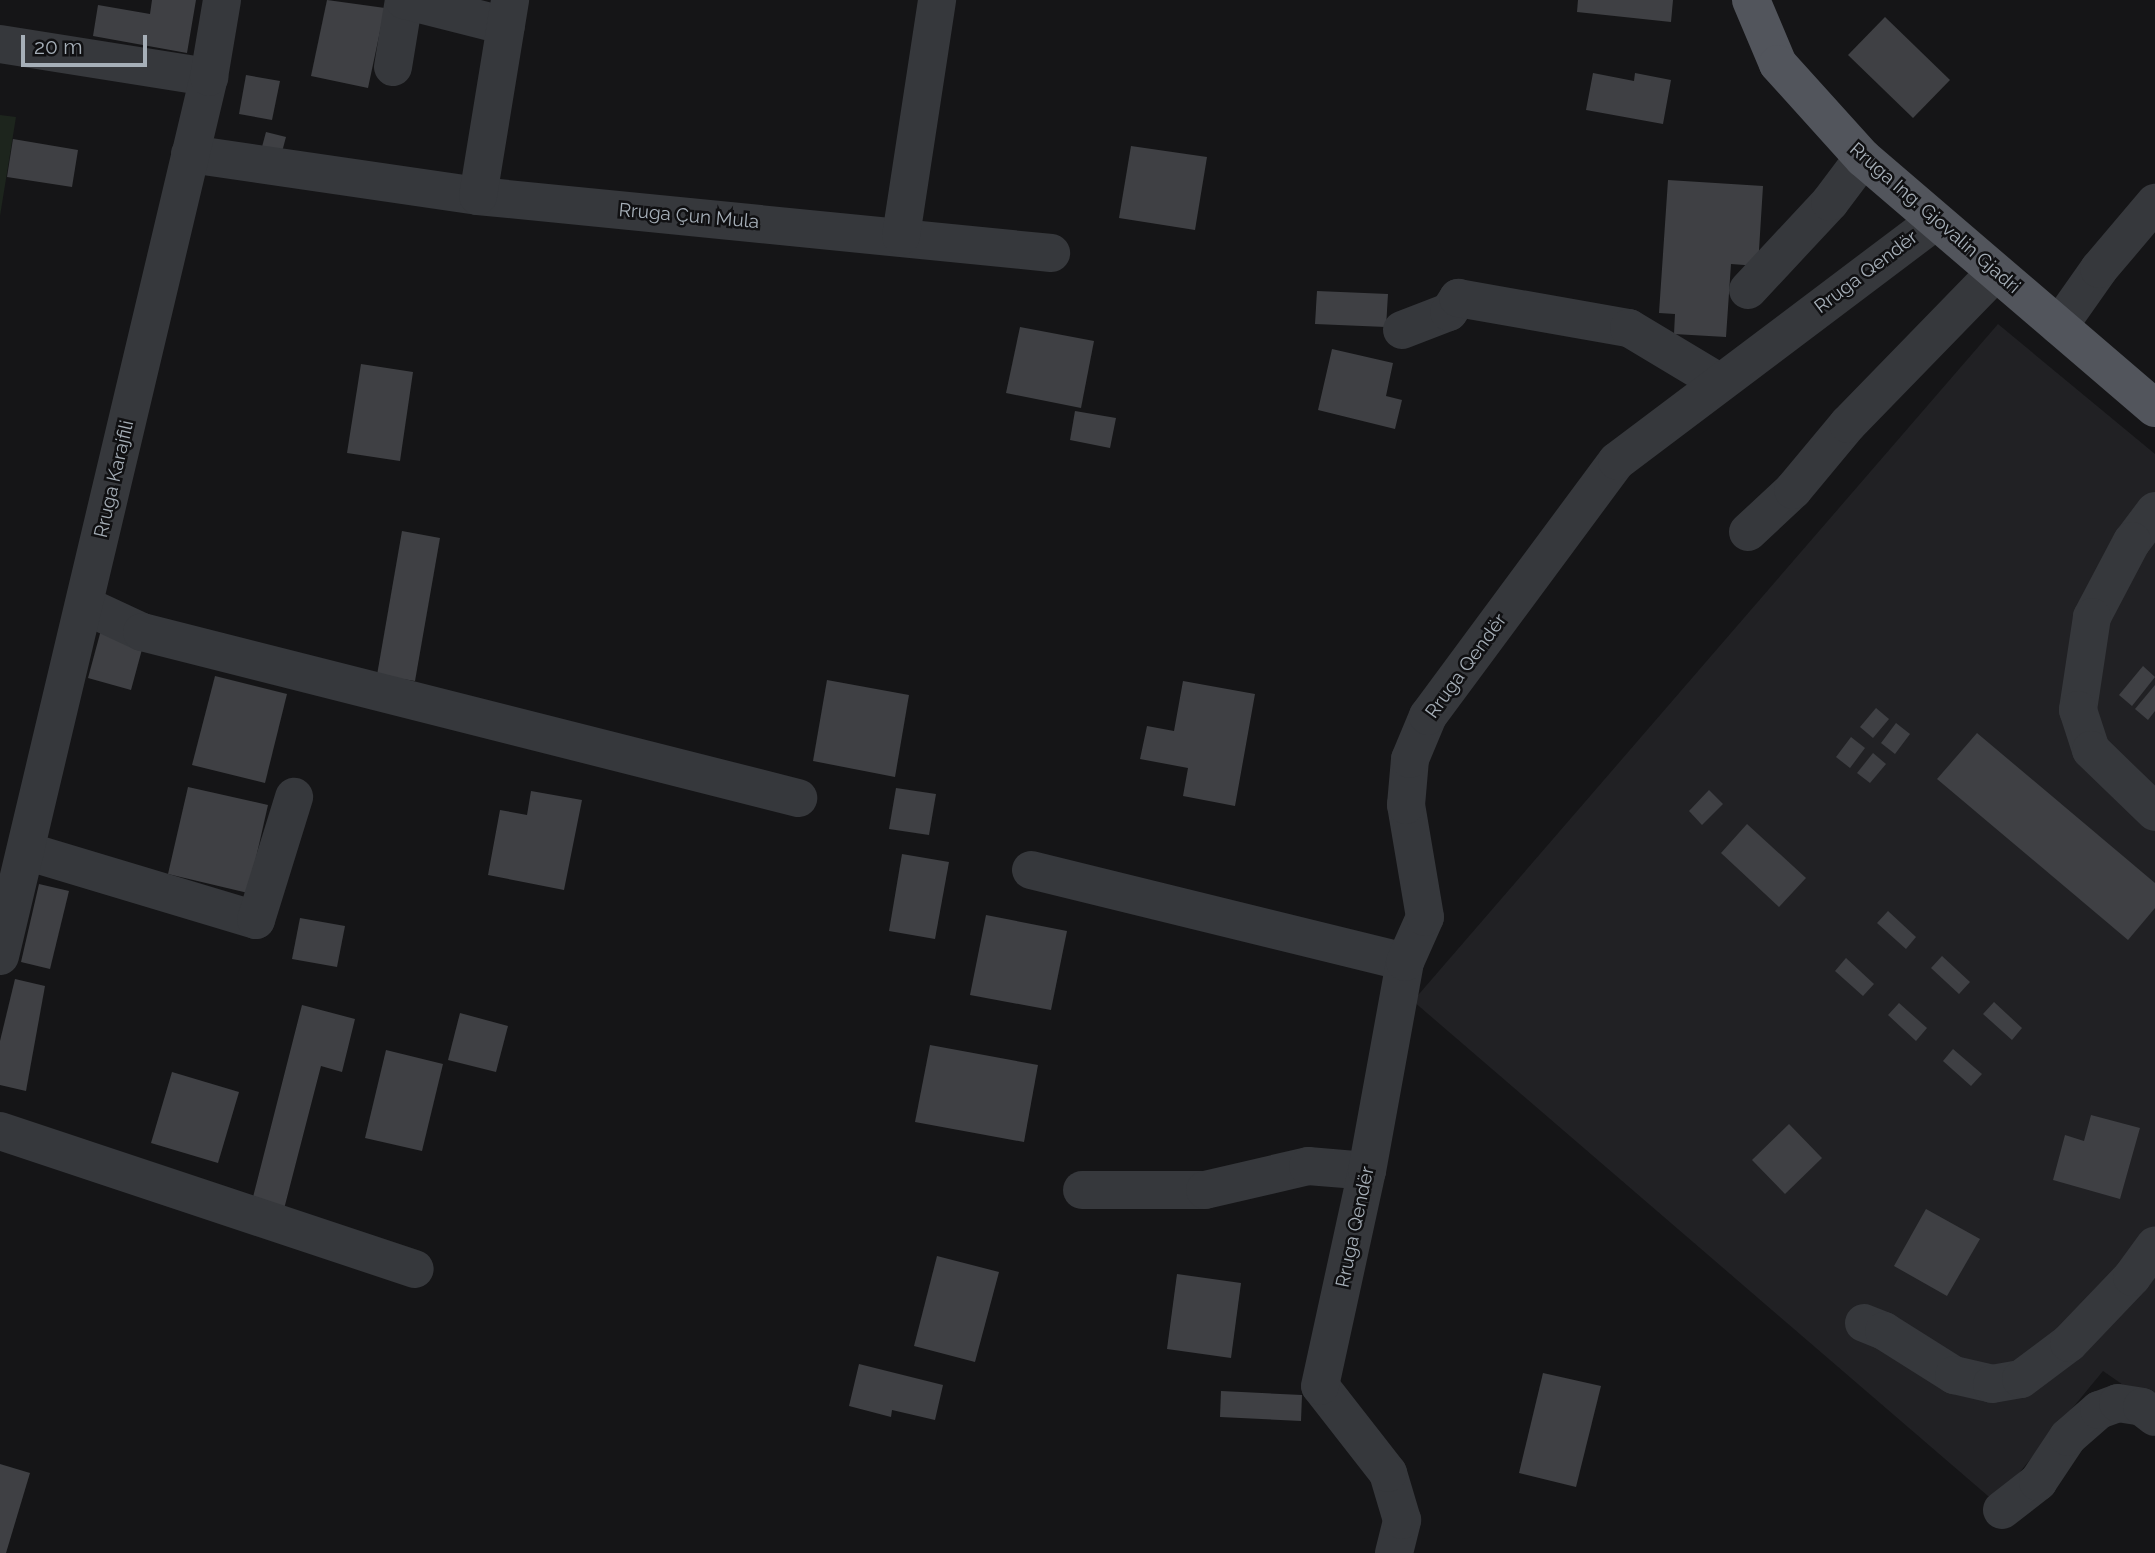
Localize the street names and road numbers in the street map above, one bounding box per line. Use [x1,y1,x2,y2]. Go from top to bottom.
street label: Rruga Ing. Gjovalin Gjadri [1845,138,2025,298]
street label: Rruga Çun Mula [618,199,760,233]
street label: Rruga Qendër [1810,226,1922,318]
street label: Rruga Karajfili [89,418,139,540]
street label: Rruga Qendër [1421,609,1511,723]
street label: Rruga Qendër [1331,1164,1379,1290]

